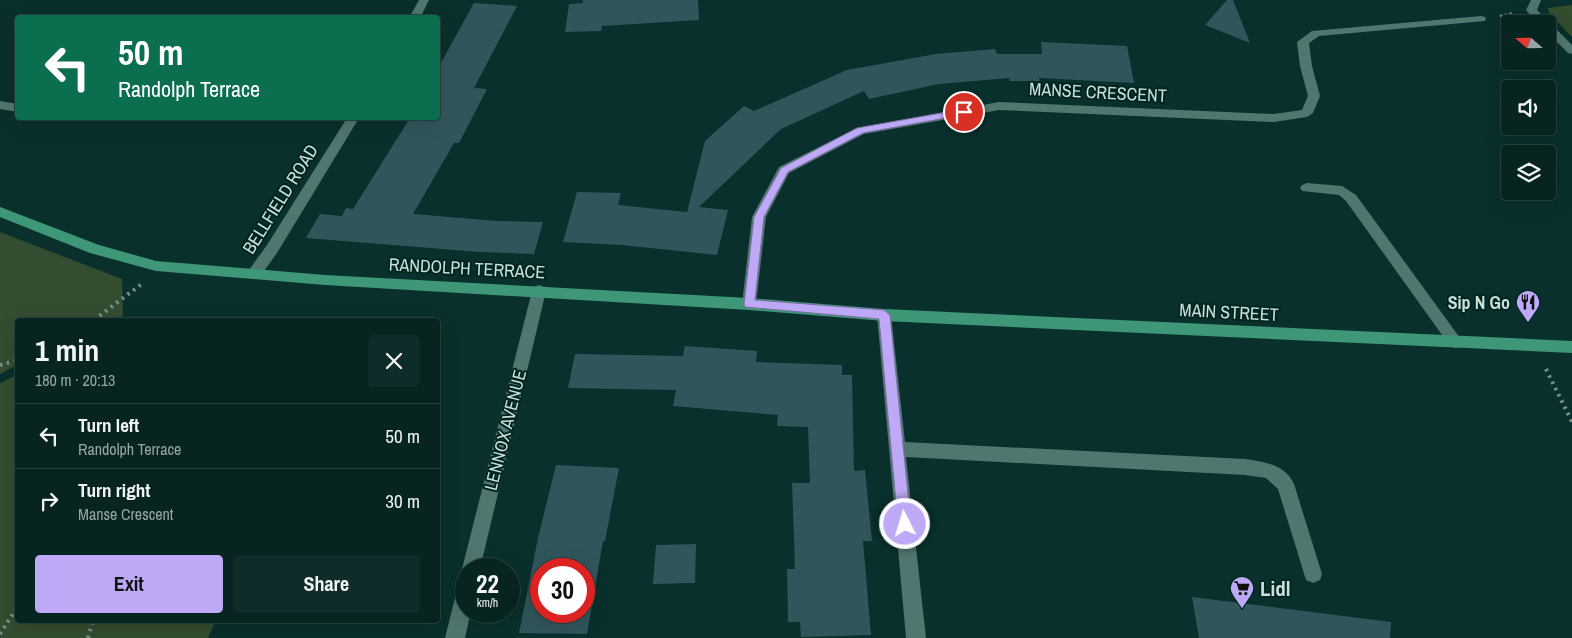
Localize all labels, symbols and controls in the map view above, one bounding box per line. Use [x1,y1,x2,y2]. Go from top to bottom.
north arrow [1501,15,1556,70]
map controls [1501,15,1556,200]
text: 50 m [118,29,183,76]
icon: left [35,35,100,100]
text: Randolph Terrace [118,74,260,104]
street label: MANSE CRESCENT [1029,76,1167,108]
button: sound [1501,80,1556,135]
pin [943,91,985,133]
icon: arrive [950,98,978,126]
street label: BELLFIELD ROAD [236,140,324,258]
button: layers [1501,145,1556,200]
street label: RANDOLPH TERRACE [388,251,546,285]
restaurant icon: Sip N Go [1515,289,1541,323]
place label: Sip N Go [1448,290,1510,315]
street label: MAIN STREET [1179,297,1279,327]
text: 1 min [35,330,99,370]
button: close [368,335,420,387]
street label: LENNOX AVENUE [478,367,532,493]
text: 180 m · 20:13 [35,369,115,391]
text: Turn left [78,412,139,438]
icon: left [35,422,63,450]
text: 50 m [385,423,420,449]
text: Randolph Terrace [78,438,181,460]
text: Turn right [78,477,150,503]
icon: right [35,487,63,515]
text: 30 m [385,488,420,514]
position arrow [878,497,930,549]
text: Manse Crescent [78,503,174,525]
button: Exit [35,555,223,613]
button: Share [233,555,420,613]
speed limit sign: 30 [530,558,595,623]
text: 22 [476,567,499,601]
place label: Lidl [1260,574,1291,603]
supermarket icon: Lidl [1229,575,1255,609]
text: km/h [477,595,498,611]

